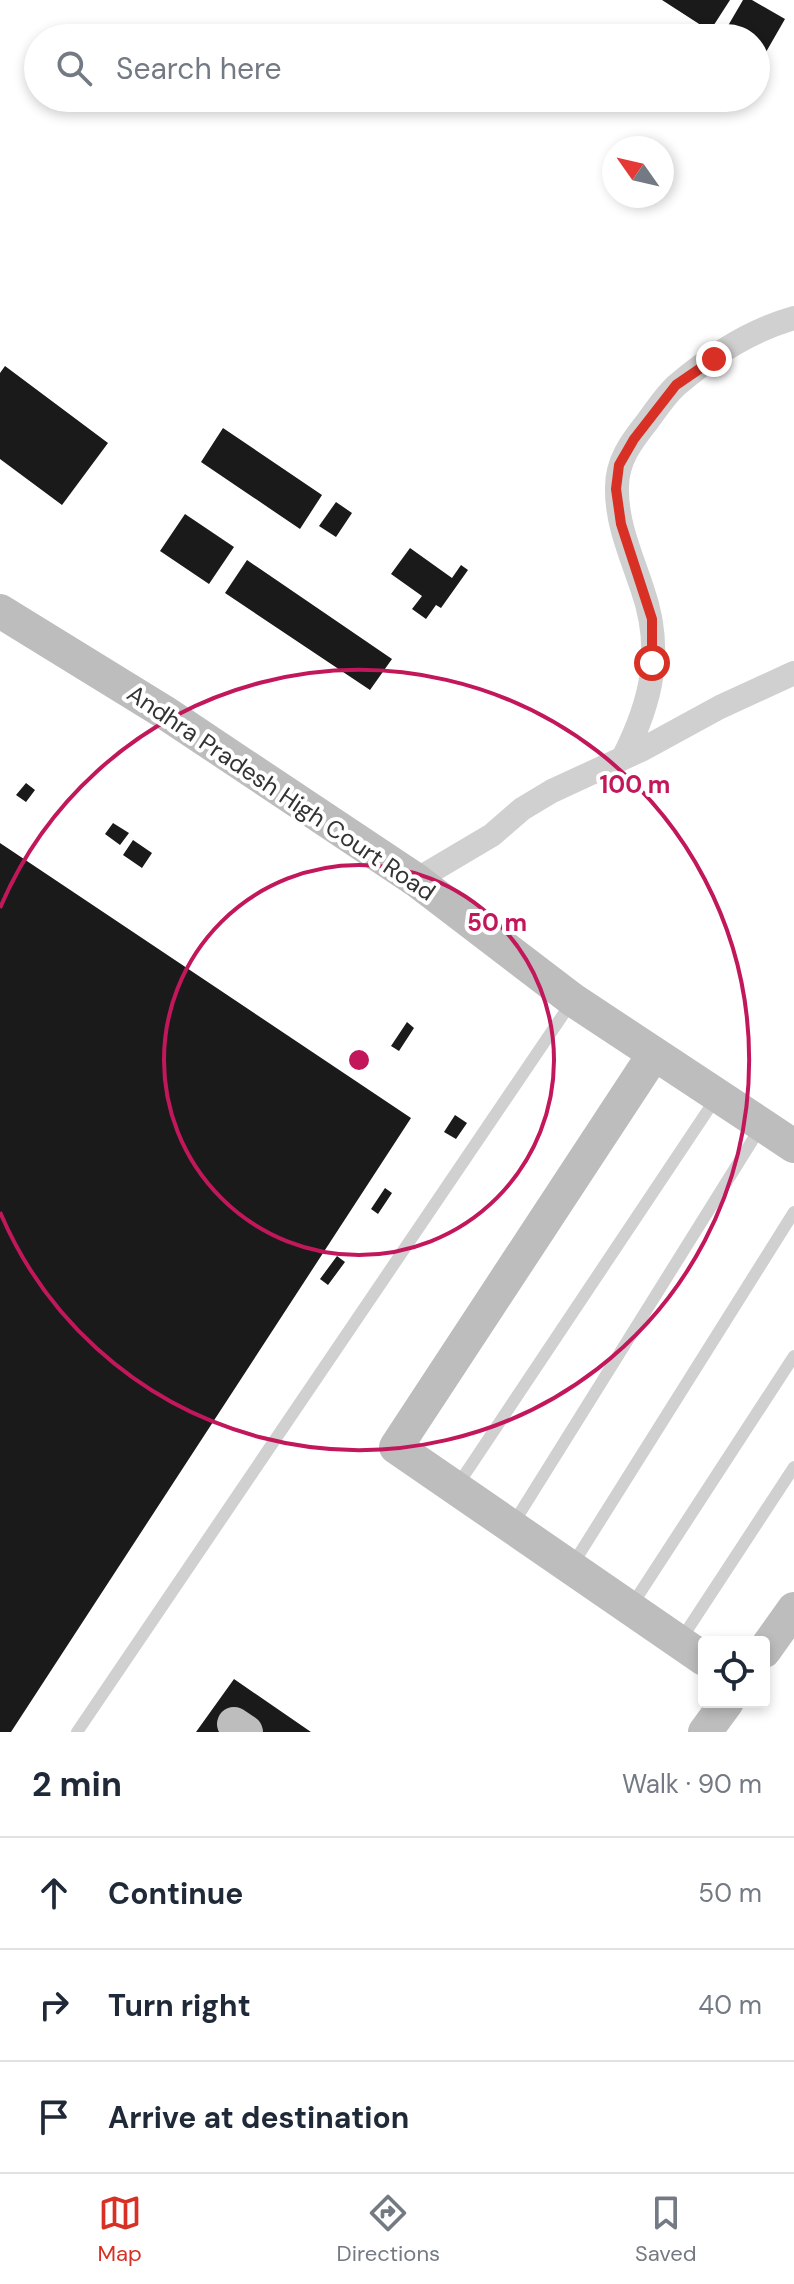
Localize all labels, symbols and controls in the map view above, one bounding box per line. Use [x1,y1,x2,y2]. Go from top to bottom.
search box [24,24,770,112]
icon: search [52,46,96,90]
text: Search here [116,49,282,88]
north arrow [602,136,674,208]
route end [696,341,732,377]
route start [634,645,670,681]
street label: Andhra Pradesh High Court Road [121,678,441,908]
text: 100 m [600,769,670,800]
text: 50 m [467,907,527,938]
centre of rings [345,1046,373,1074]
map controls [698,1636,770,1708]
button: locate [698,1636,770,1708]
text: 2 min [32,1762,122,1807]
text: Walk · 90 m [622,1767,762,1801]
icon: ahead [32,1871,76,1915]
text: Continue [108,1874,243,1913]
text: 50 m [698,1876,762,1910]
icon: right [32,1983,76,2027]
text: Turn right [108,1986,251,2025]
text: 40 m [698,1988,762,2022]
icon: arrive [32,2095,76,2139]
text: Arrive at destination [108,2098,409,2137]
tab: Map [97,2191,142,2268]
tab: Directions [337,2191,440,2268]
tab: Saved [635,2191,697,2268]

